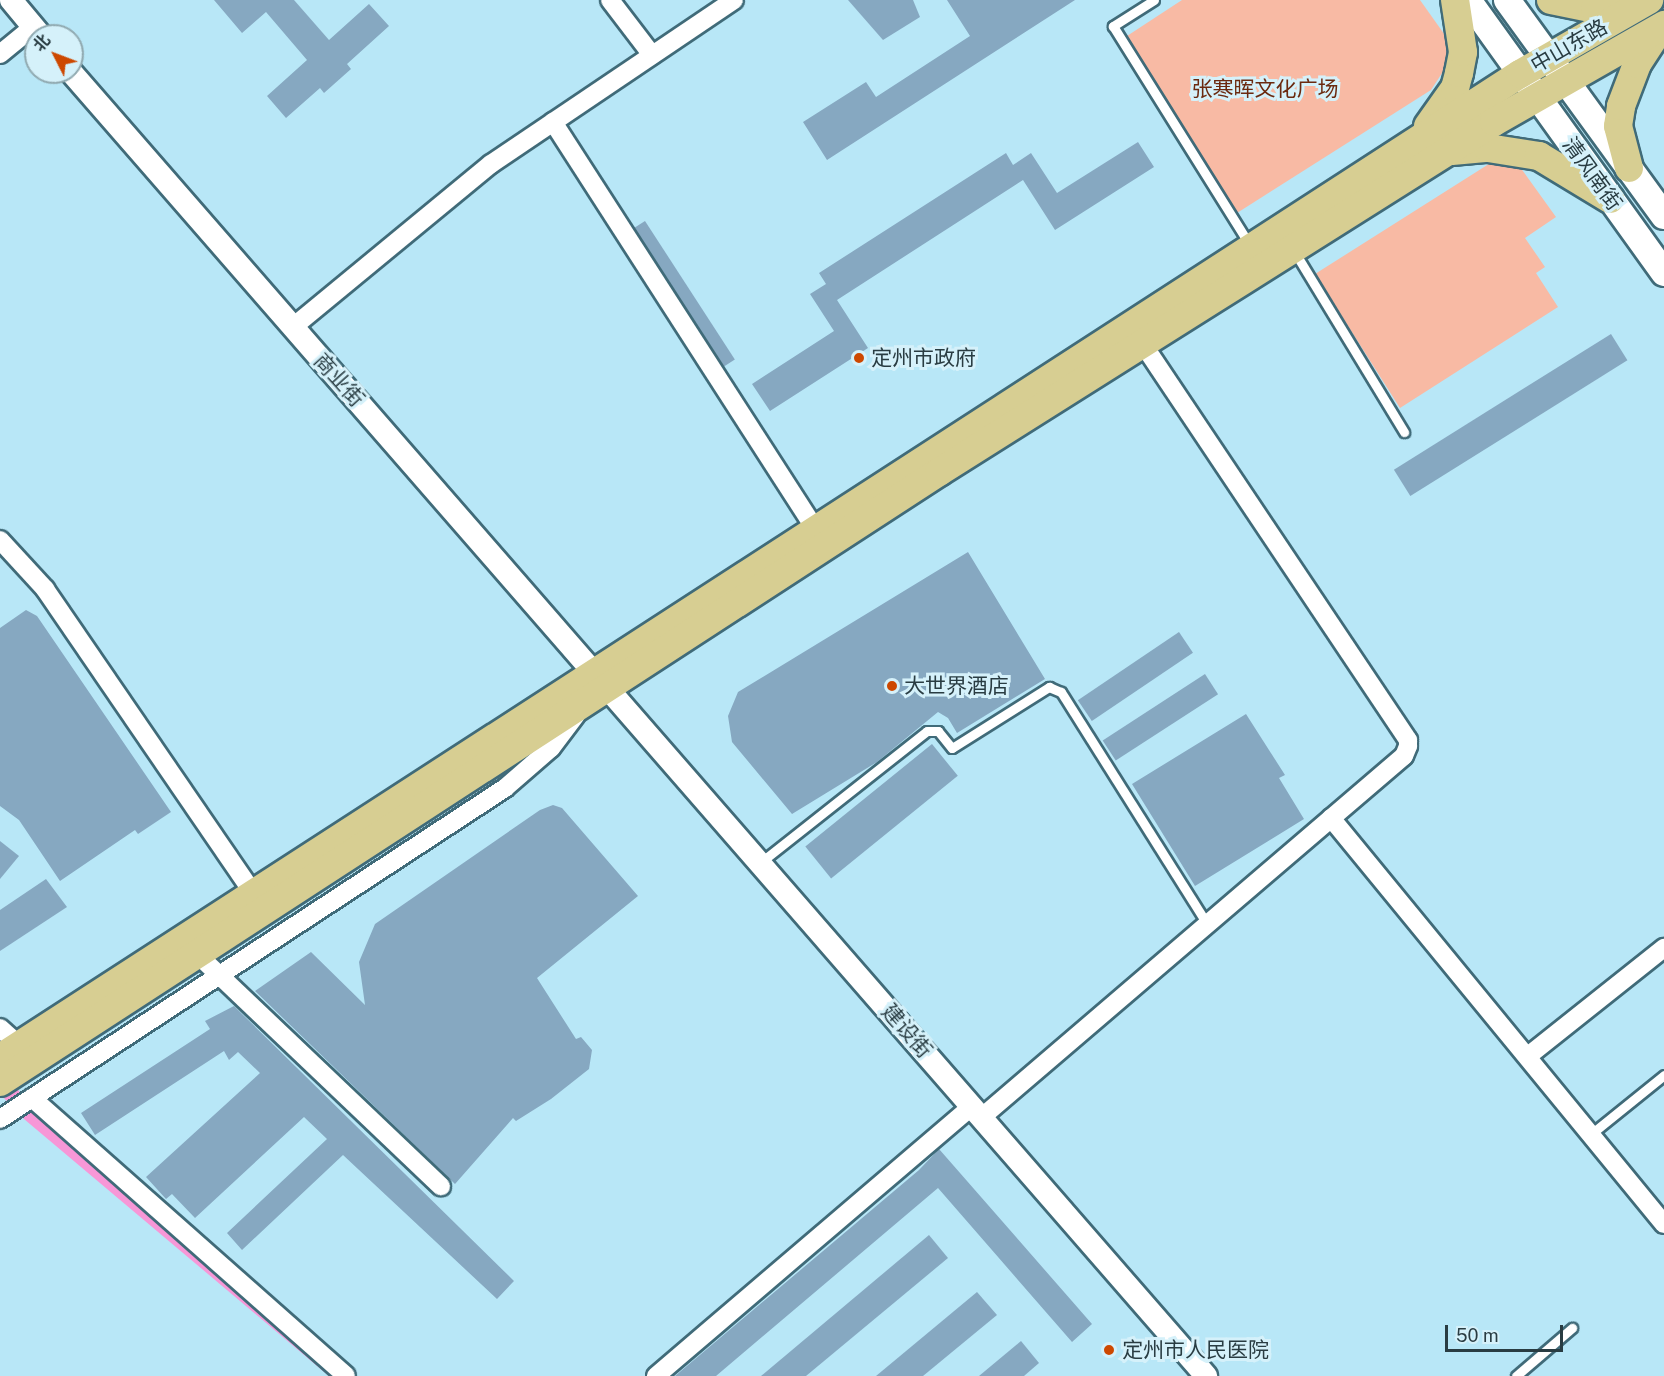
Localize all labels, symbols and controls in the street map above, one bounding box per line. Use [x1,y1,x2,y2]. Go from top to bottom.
street label: 中山东路 [1526,14,1612,78]
north arrow [24,24,84,84]
text: 北 [29,31,54,55]
park label: 张寒晖文化广场 [1192,76,1338,102]
street label: 清风南街 [1557,133,1627,215]
place label: 定州市政府 [871,345,976,371]
street label: 商业街 [309,348,369,412]
marker: 定州市政府 [852,351,866,365]
place label: 大世界酒店 [904,673,1009,699]
marker: 大世界酒店 [885,679,899,693]
street label: 建设街 [877,999,937,1063]
scale bar [1448,1313,1566,1351]
text: 50 m [1456,1325,1499,1346]
place label: 定州市人民医院 [1122,1337,1269,1363]
marker: 定州市人民医院 [1100,1341,1118,1359]

